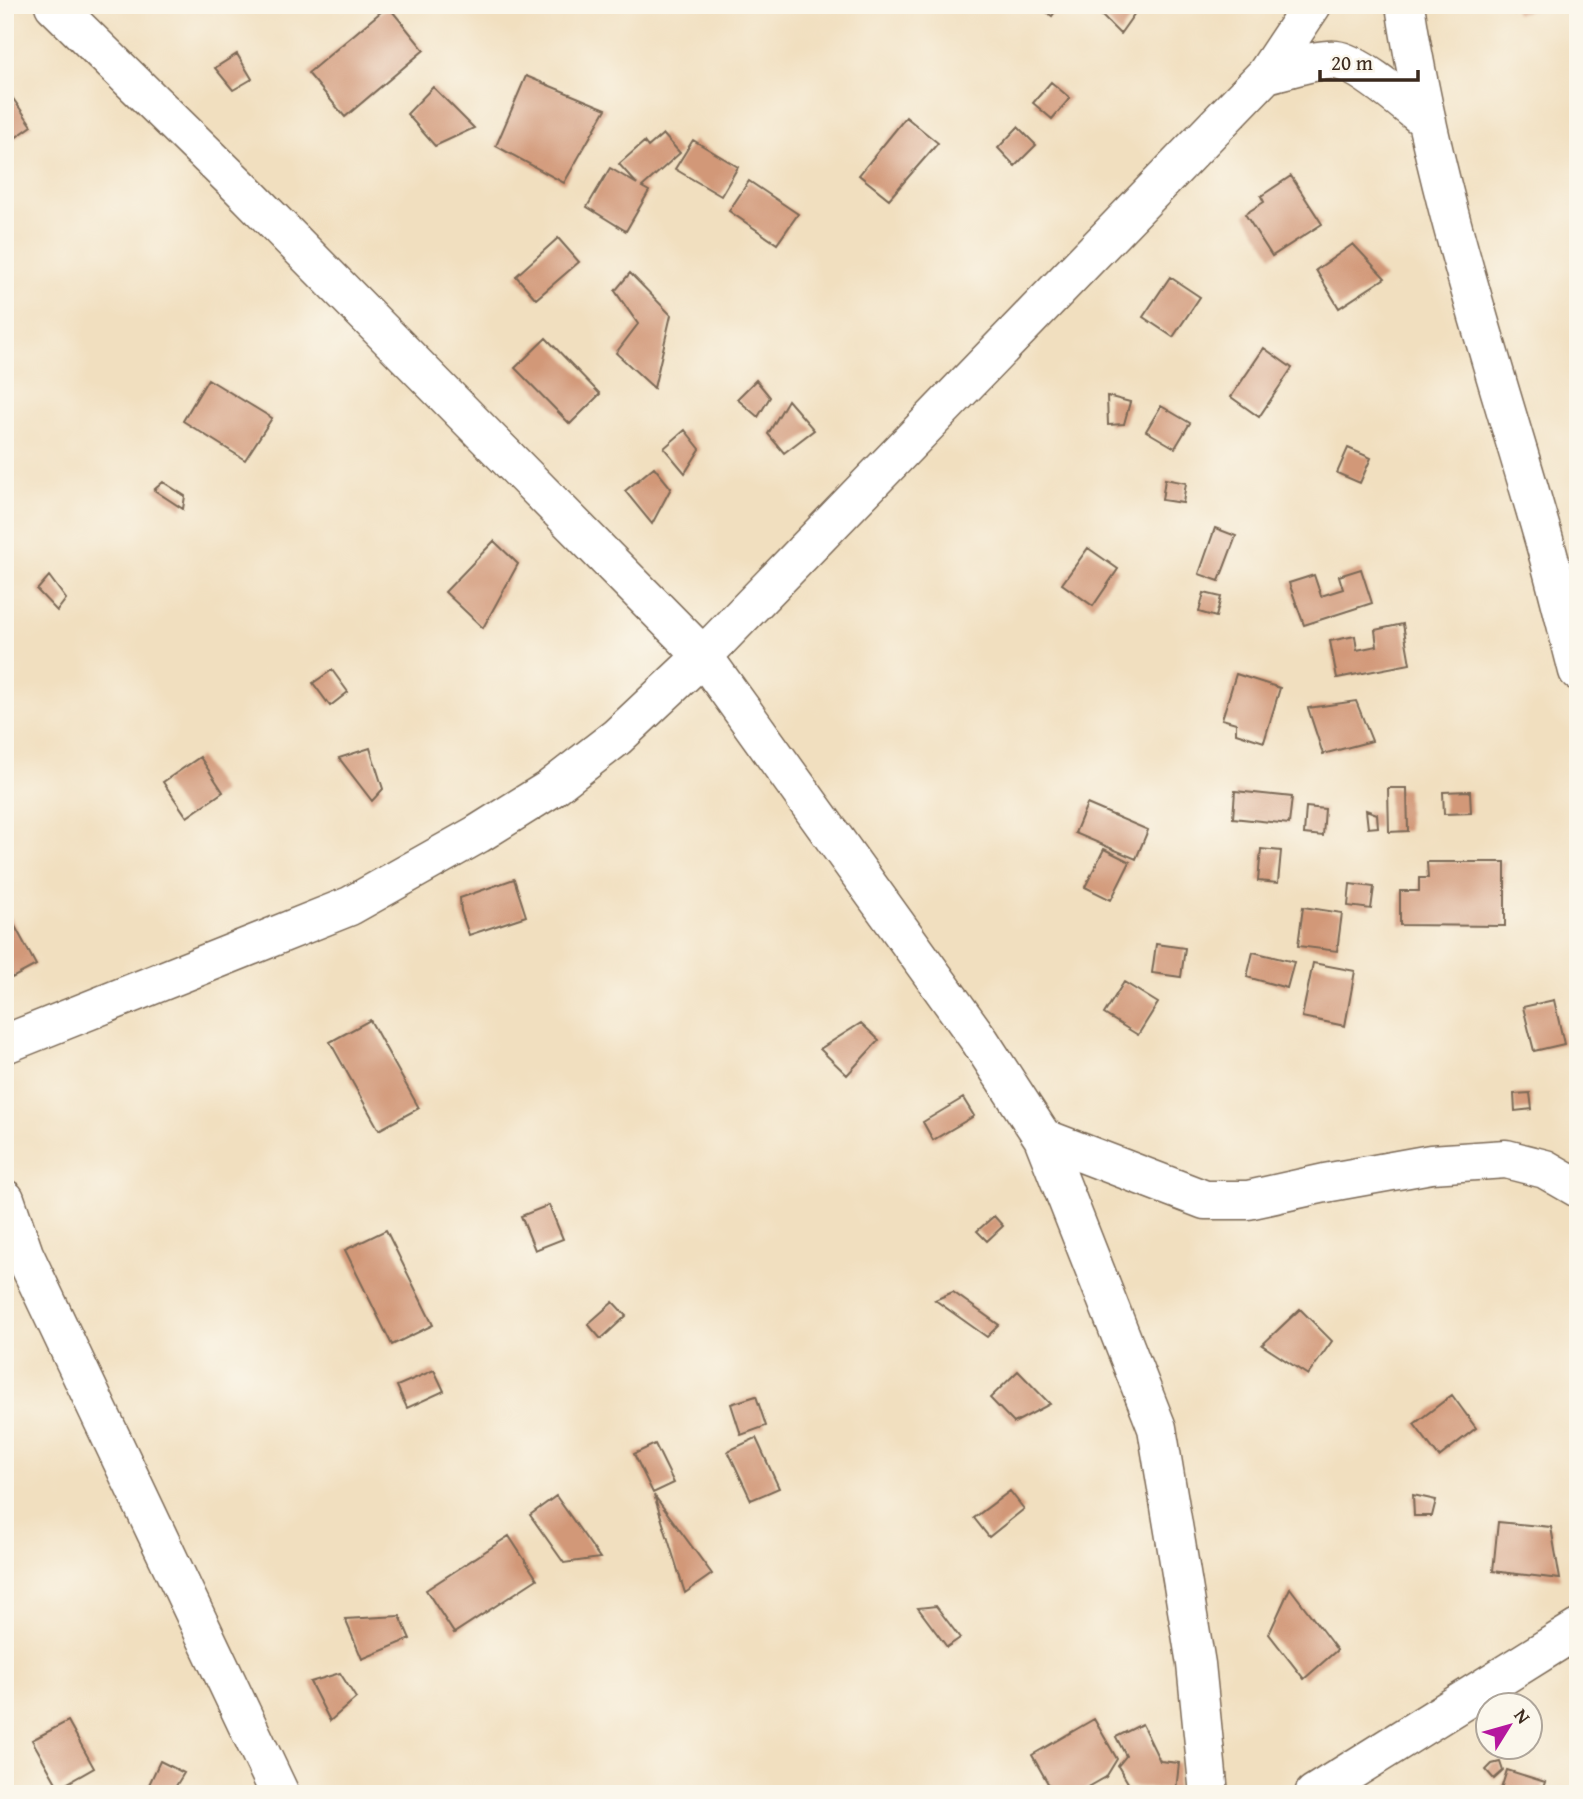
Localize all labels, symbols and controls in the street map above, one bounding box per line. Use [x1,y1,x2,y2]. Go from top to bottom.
scale bar [1320,38,1418,82]
text: 20 m [1331,47,1373,78]
north arrow [1474,1690,1544,1760]
text: N [1508,1702,1538,1730]

